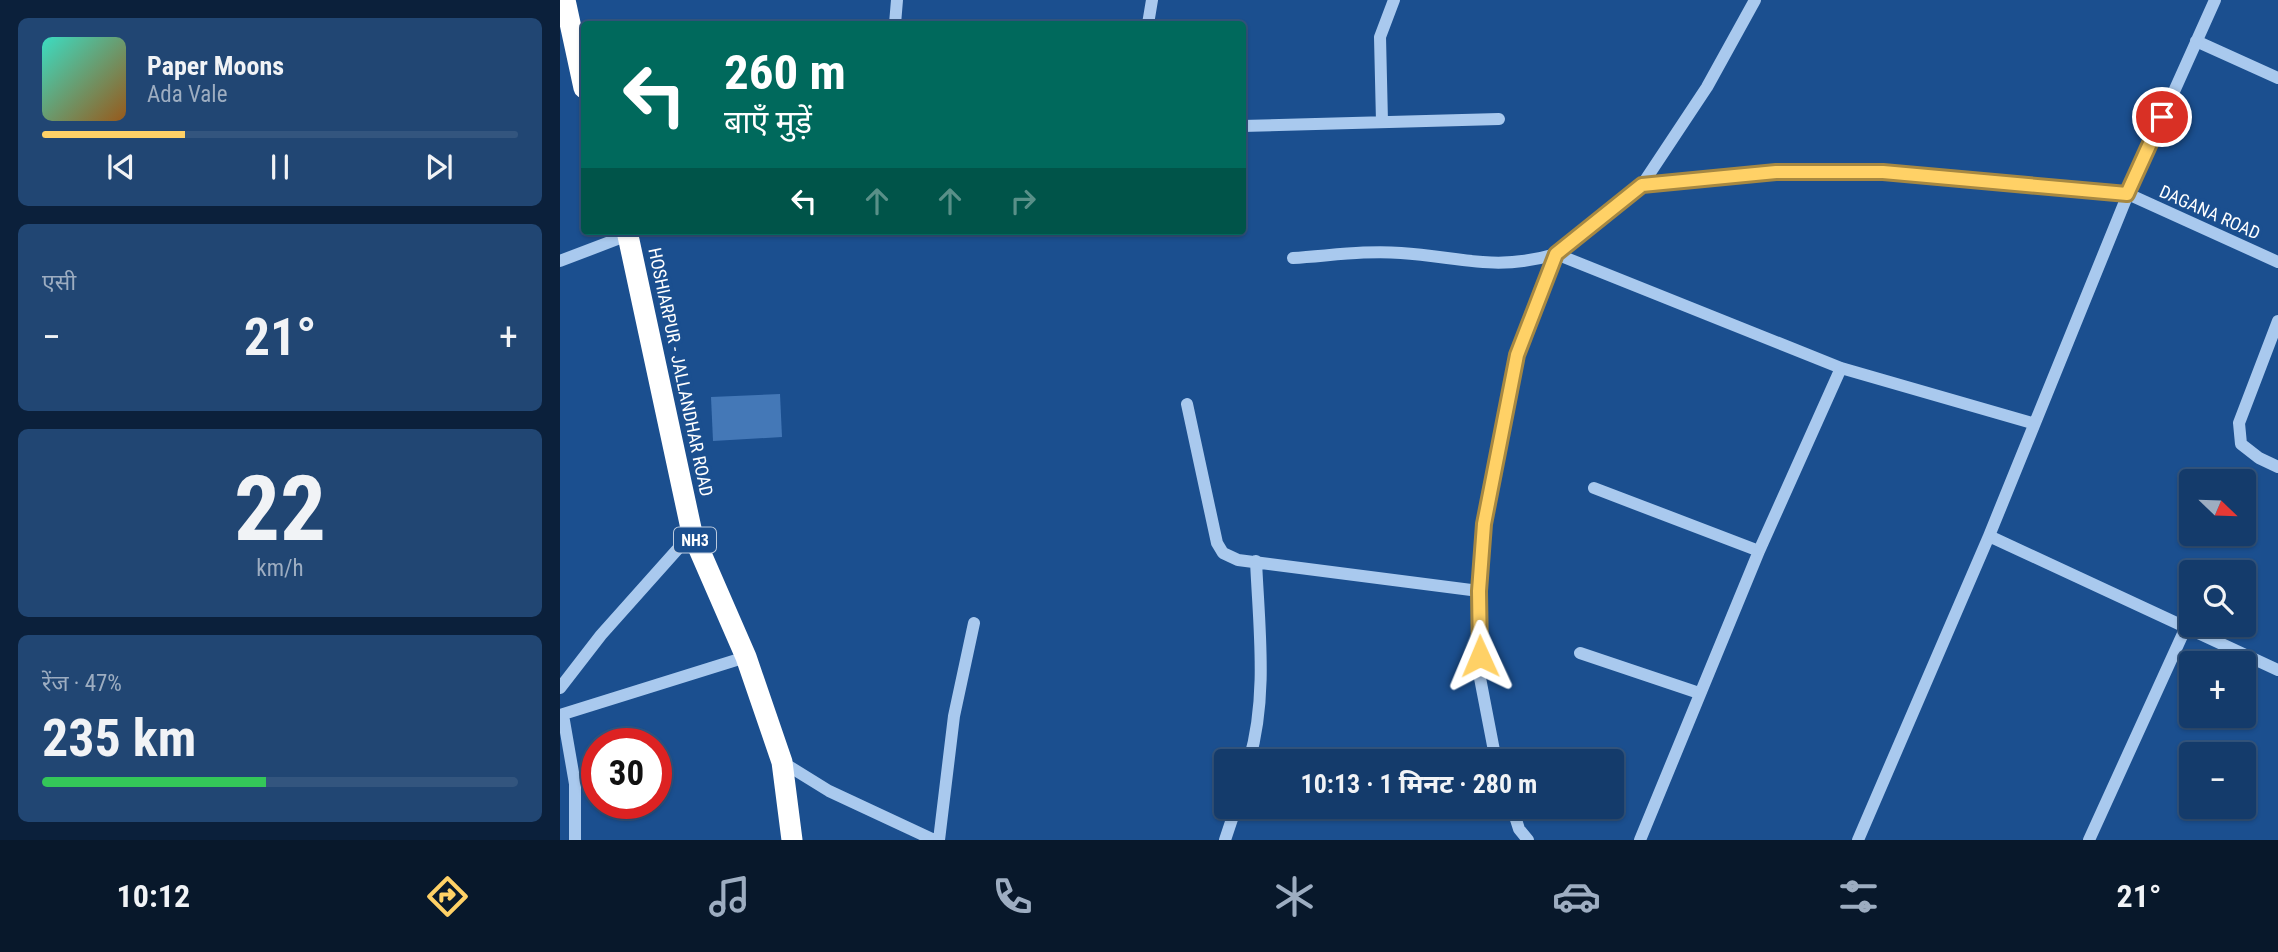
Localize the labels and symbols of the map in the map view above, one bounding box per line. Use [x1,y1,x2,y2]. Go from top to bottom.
pin [2132,87,2192,147]
street label: DAGANA ROAD [2156,180,2264,244]
street label: HOSHIARPUR - JALLANDHAR ROAD [644,246,718,498]
north arrow [2179,469,2256,546]
road number: NH3 [674,527,716,552]
position arrow [1443,619,1517,693]
speed limit sign: 30 [581,728,672,819]

